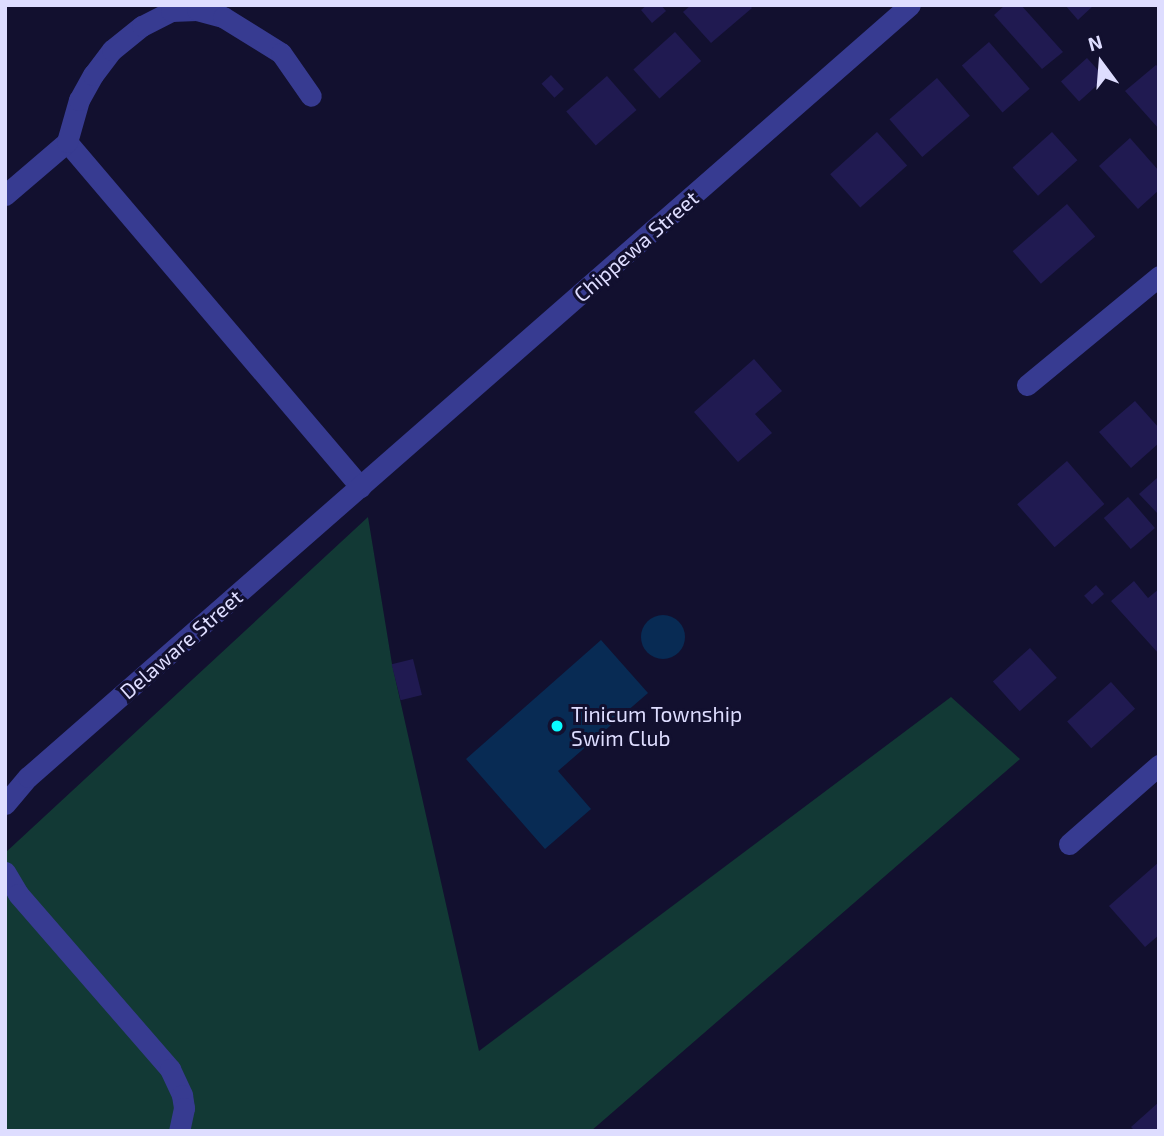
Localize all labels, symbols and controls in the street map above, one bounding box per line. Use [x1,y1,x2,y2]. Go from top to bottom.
north arrow [1066,28,1136,98]
text: N [1085,29,1105,55]
street label: Chippewa Street [569,185,703,307]
street label: Delaware Street [115,584,247,704]
place label: Tinicum Township Swim Club [571,701,743,751]
marker: Tinicum Township Swim Club [549,718,565,734]

